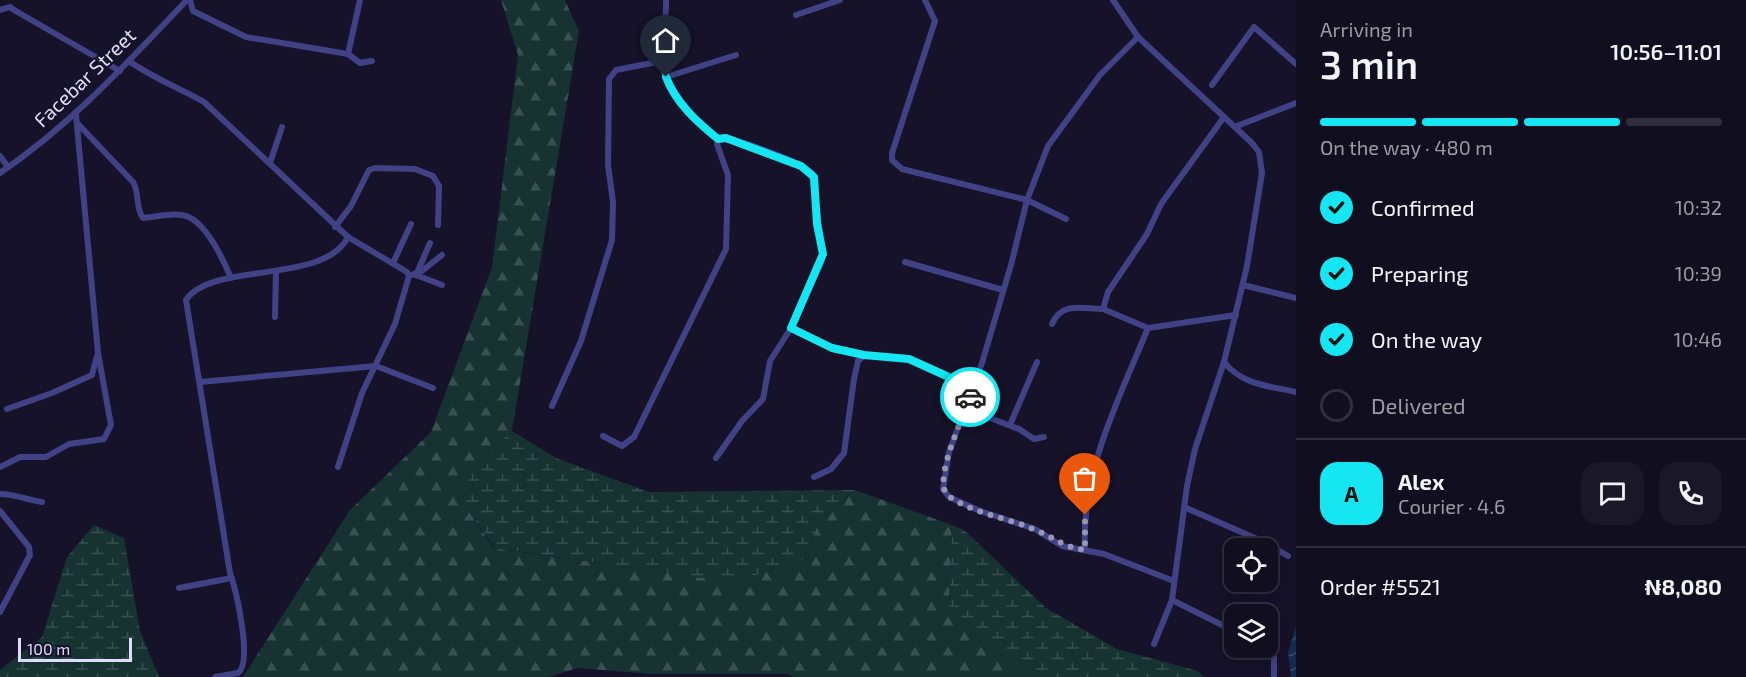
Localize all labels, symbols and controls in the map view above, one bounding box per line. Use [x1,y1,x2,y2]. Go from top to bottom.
pin [640,15,691,77]
text: Arriving in [1320,17,1413,41]
street label: Facebar Street [29,23,140,132]
icon: home [649,24,682,57]
text: 10:56–11:01 [1610,38,1722,64]
text: 3 min [1320,40,1418,87]
text: On the way · 480 m [1320,135,1493,159]
icon: check [1320,191,1353,224]
text: Confirmed [1371,194,1475,220]
text: 10:32 [1675,195,1722,219]
icon: check [1320,257,1353,290]
text: Preparing [1371,260,1469,286]
text: 10:39 [1675,261,1722,285]
icon: check [1320,323,1353,356]
text: On the way [1371,326,1482,352]
text: 10:46 [1674,327,1722,351]
courier [940,367,1000,427]
icon: car [954,381,987,414]
text: Delivered [1371,392,1466,418]
pin [1059,453,1110,515]
icon: bag [1068,462,1101,495]
button: chat [1581,462,1644,525]
button: phone [1659,462,1722,525]
text: Alex [1398,468,1444,494]
text: A [1344,480,1359,506]
text: Courier · 4.6 [1398,494,1505,518]
map controls [1224,538,1278,658]
button: locate [1224,538,1278,592]
text: Order #5521 [1320,573,1441,599]
text: ₦8,080 [1644,573,1722,599]
button: layers [1224,604,1278,658]
scale bar [18,635,132,662]
text: 100 m [27,639,70,658]

